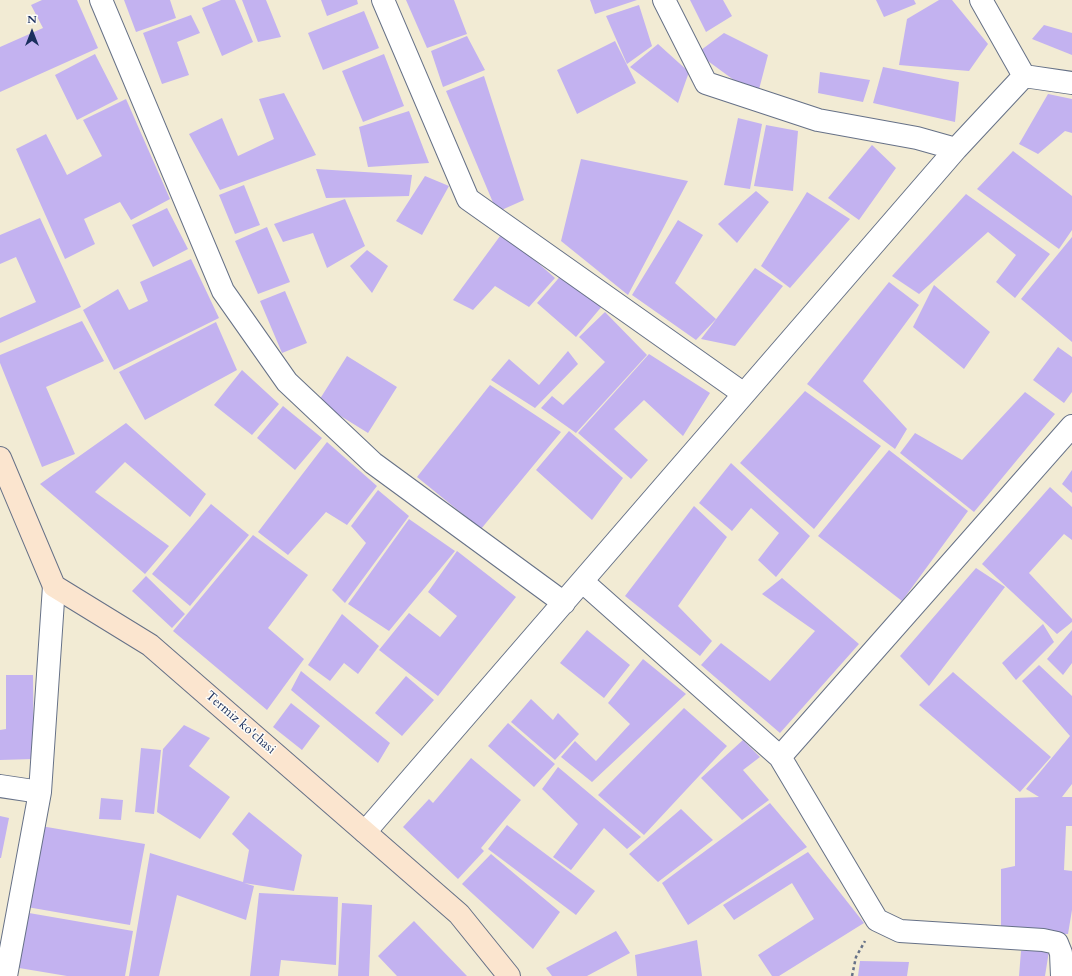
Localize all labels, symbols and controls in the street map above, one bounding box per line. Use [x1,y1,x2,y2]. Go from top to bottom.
north arrow [12,12,52,52]
text: N [27,12,37,27]
street label: Termiz ko'chasi [202,688,278,758]

